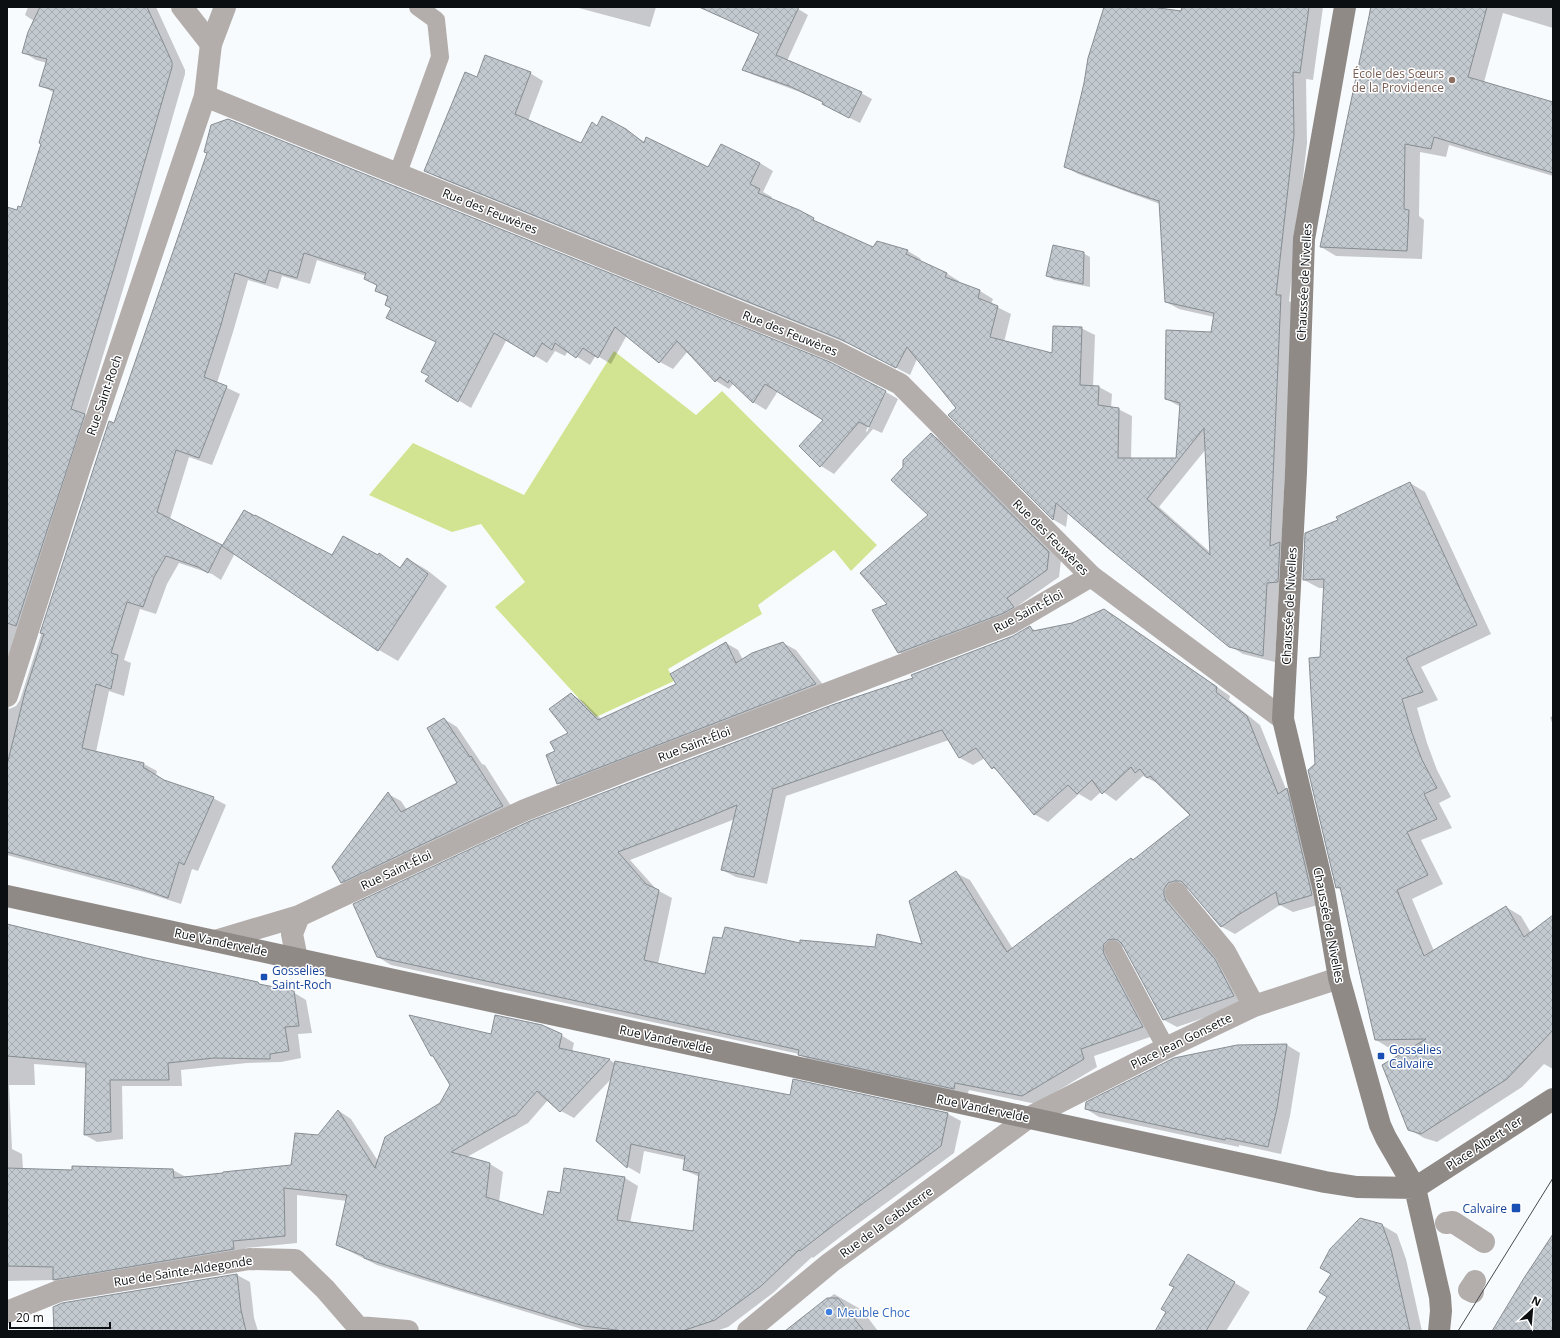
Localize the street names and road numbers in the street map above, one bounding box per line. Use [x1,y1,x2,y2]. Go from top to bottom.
street label: Rue des Feuwères [440,184,540,238]
street label: Chaussée de Nivelles [1292,223,1316,341]
street label: Rue des Feuwères [740,306,840,360]
street label: Rue Saint-Roch [82,352,126,438]
street label: Rue des Feuwères [1009,495,1093,579]
street label: Chaussée de Nivelles [1277,547,1301,665]
street label: Rue Saint-Éloi [990,586,1066,636]
street label: Rue Saint-Éloi [655,722,733,766]
street label: Rue Saint-Éloi [358,846,434,894]
street label: Chaussée de Nivelles [1309,866,1349,985]
street label: Rue Vandervelde [173,924,269,960]
street label: Place Jean Gonsette [1128,1009,1235,1073]
street label: Rue Vandervelde [618,1021,714,1057]
street label: Rue Vandervelde [935,1090,1031,1126]
street label: Place Albert 1er [1442,1112,1526,1174]
street label: Rue de la Cabuterre [836,1182,936,1262]
street label: Rue de Sainte-Aldegonde [112,1252,254,1290]

